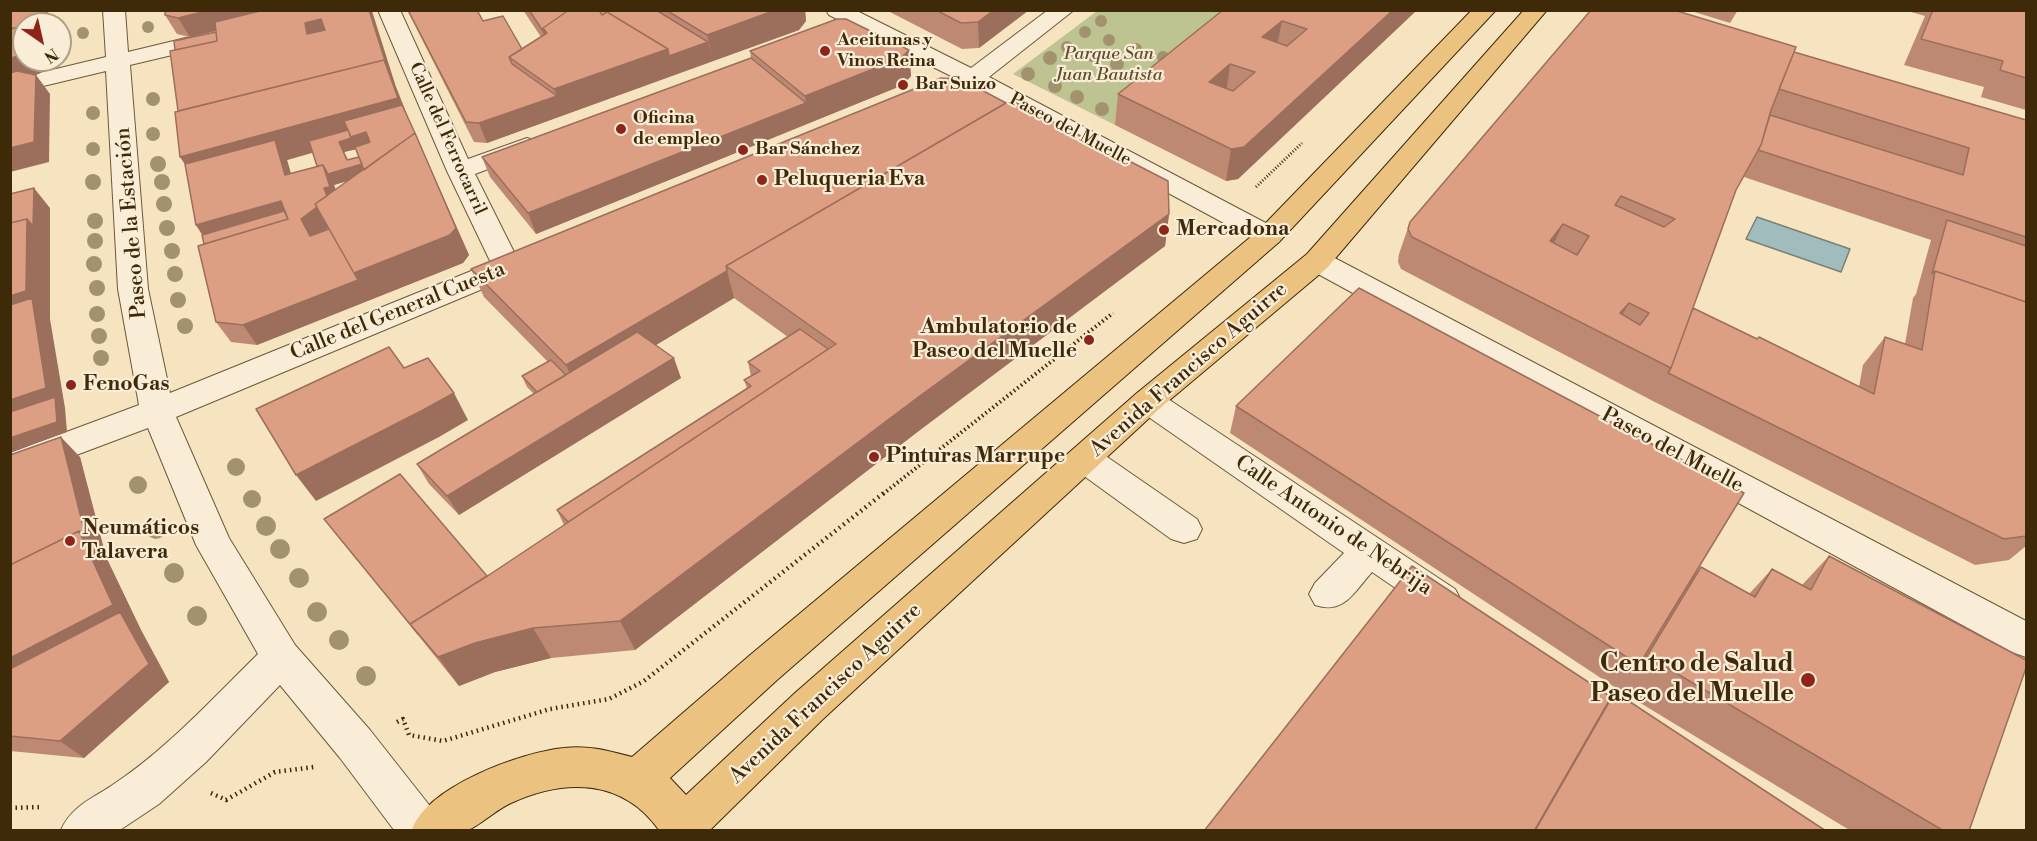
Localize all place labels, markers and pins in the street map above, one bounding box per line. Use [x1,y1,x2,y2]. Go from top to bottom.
place label: Aceitunas y Vinos Reina [837,30,936,72]
marker: Aceitunas y Vinos Reina [818,44,832,58]
place label: Bar Suizo [915,74,996,96]
marker: Bar Suizo [896,78,910,92]
place label: Oficina de empleo [633,108,720,150]
marker: Oficina de empleo [614,122,628,136]
place label: Bar Sánchez [755,139,860,161]
marker: Bar Sánchez [736,143,750,157]
place label: Peluqueria Eva [774,167,925,193]
marker: Peluqueria Eva [755,173,769,187]
place label: Mercadona [1176,217,1289,243]
marker: Mercadona [1157,223,1171,237]
place label: Ambulatorio de Paseo del Muelle [912,315,1077,365]
marker: Ambulatorio de Paseo del Muelle [1082,333,1096,347]
place label: FenoGas [83,372,169,398]
marker: FenoGas [64,378,78,392]
place label: Pinturas Marrupe [886,444,1065,470]
marker: Pinturas Marrupe [867,450,881,464]
place label: Neumáticos Talavera [82,516,199,566]
marker: Neumáticos Talavera [63,534,77,548]
place label: Centro de Salud Paseo del Muelle [1590,649,1794,710]
marker: Centro de Salud Paseo del Muelle [1799,671,1817,689]

